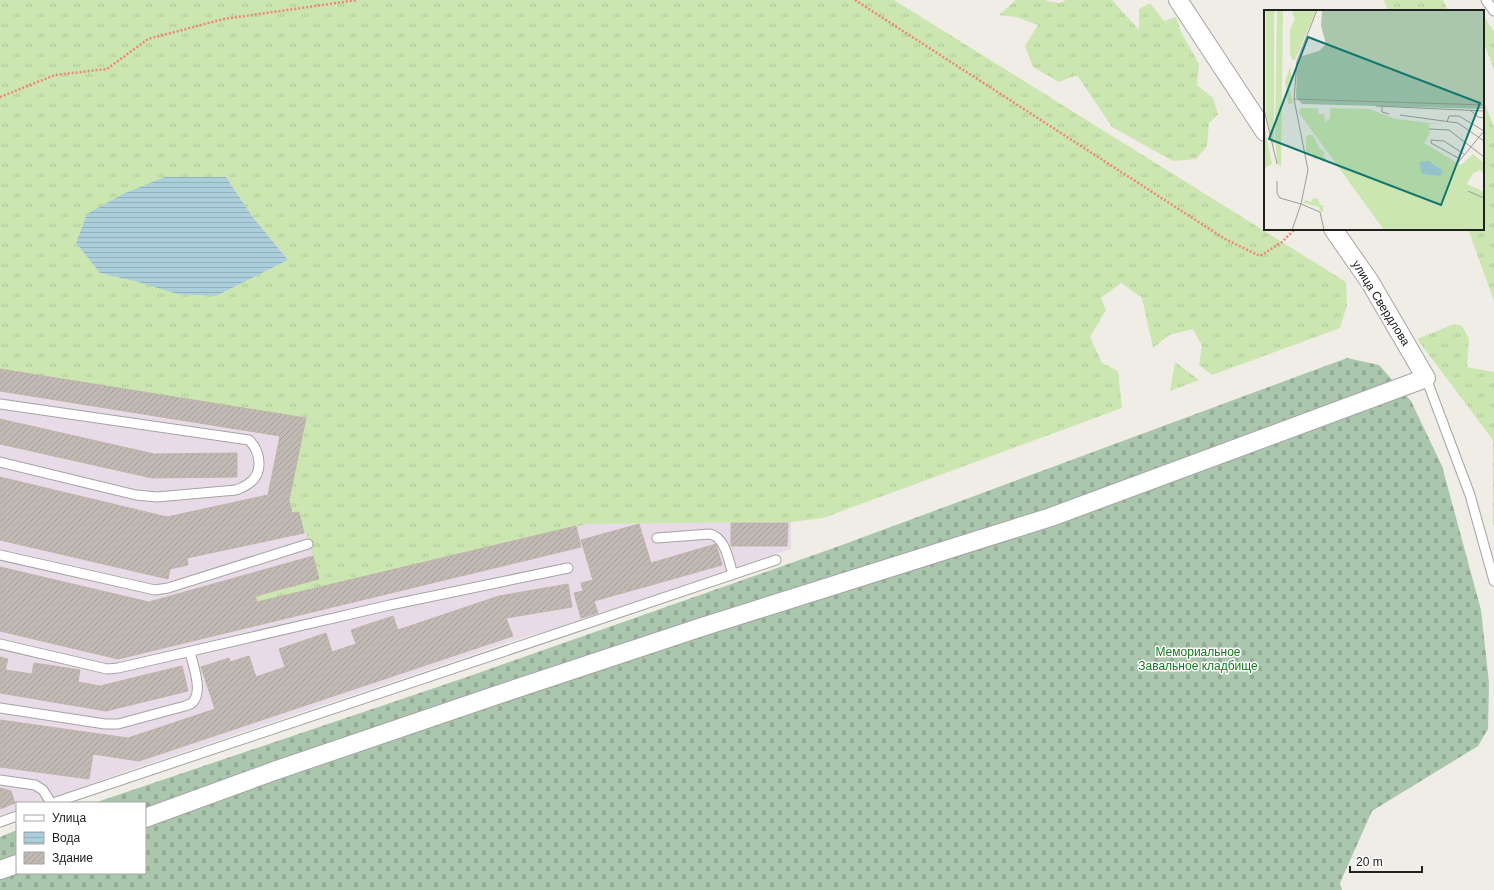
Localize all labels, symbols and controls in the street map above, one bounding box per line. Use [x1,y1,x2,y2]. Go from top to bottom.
inset map [1264,10,1484,230]
street label: улица Свердлова [1349,258,1413,349]
park label: Мемориальное Завальное кладбище [1138,645,1258,673]
legend [16,802,146,874]
text: Улица [52,811,86,825]
text: Вода [52,831,80,845]
scale bar [1350,848,1422,874]
text: Здание [52,851,93,865]
text: 20 m [1356,855,1383,869]

